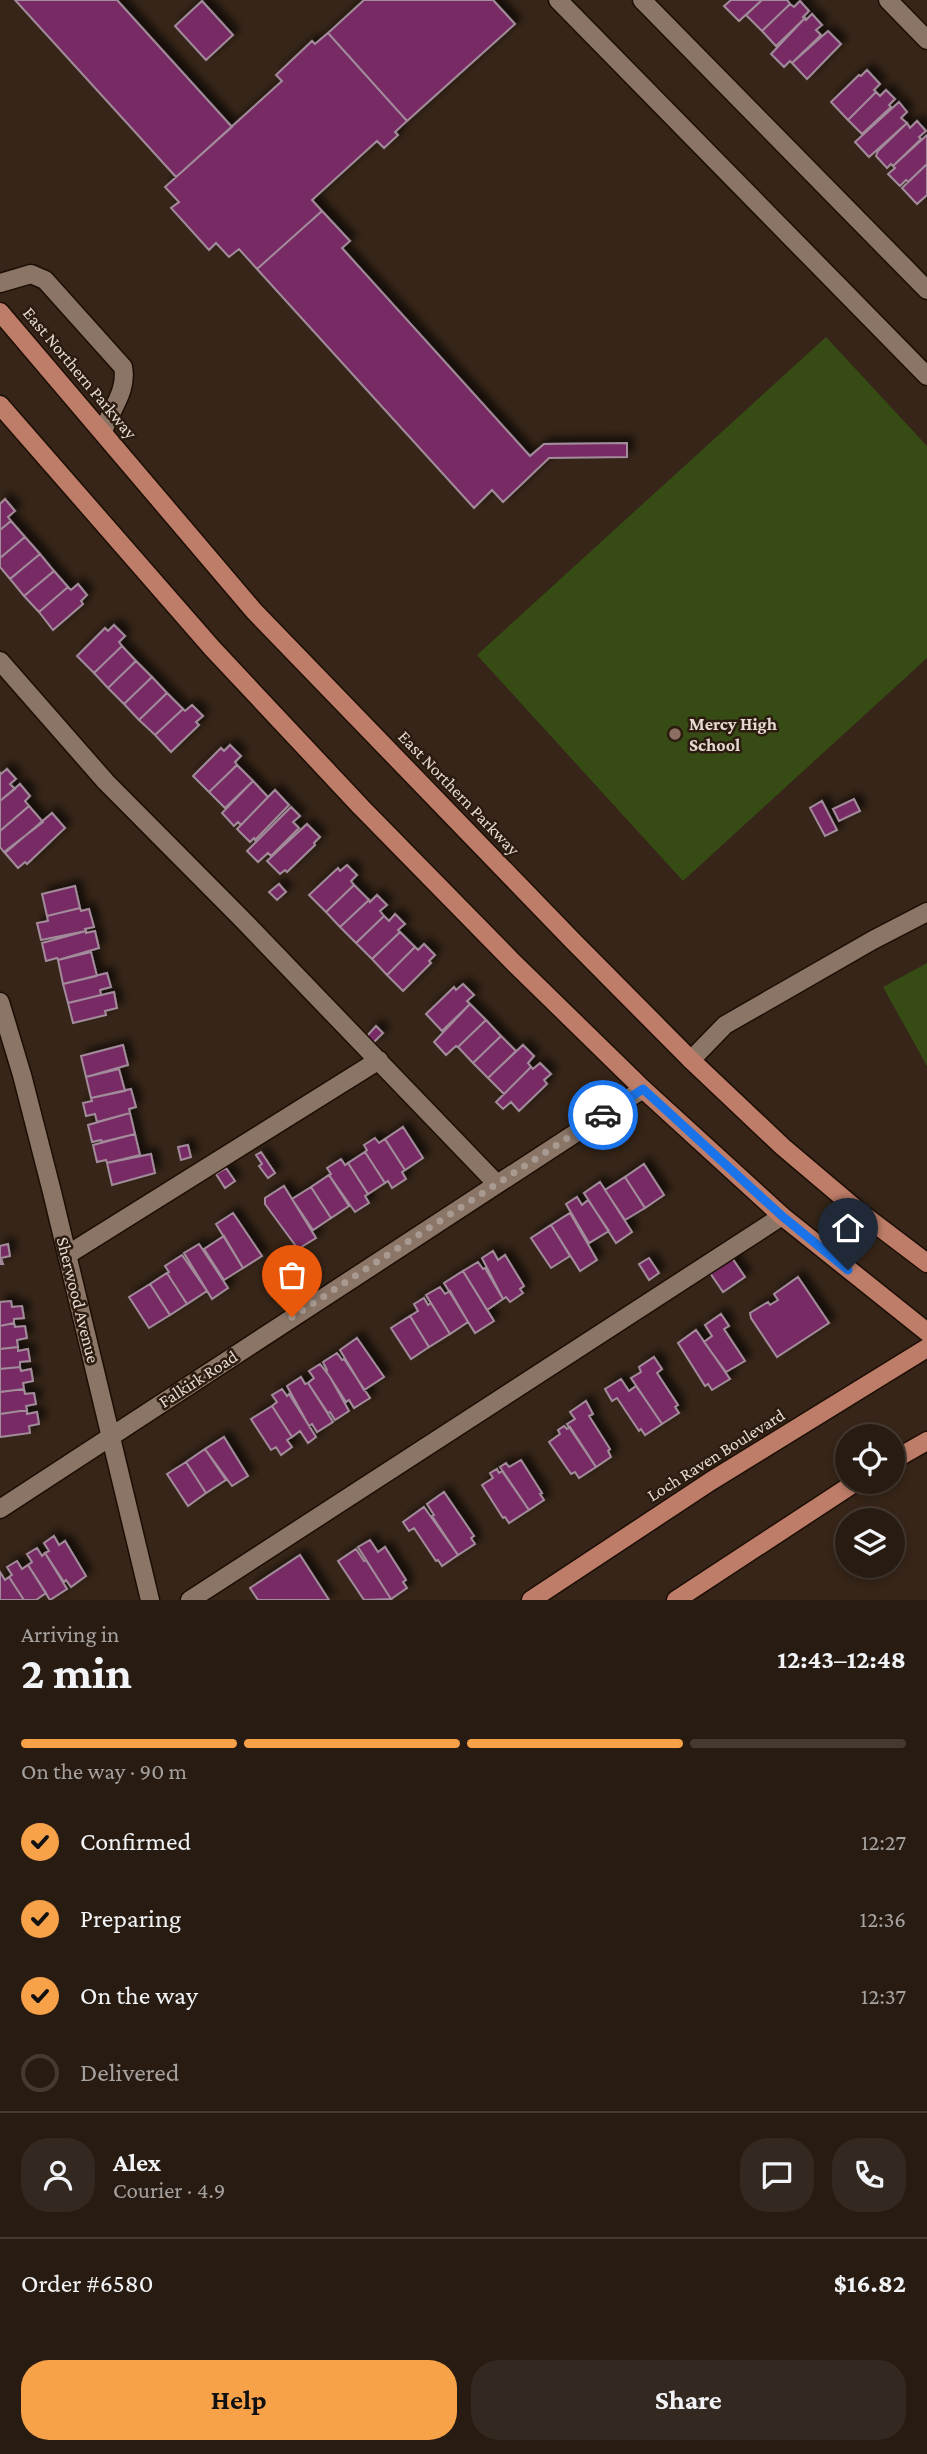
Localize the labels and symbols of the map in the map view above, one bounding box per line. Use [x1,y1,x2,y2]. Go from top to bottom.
street label: East Northern Parkway [19,303,141,444]
place label: Mercy High School [689,714,778,755]
street label: East Northern Parkway [394,726,524,860]
marker: Mercy High School [667,726,683,742]
courier [568,1080,638,1150]
pin [818,1198,878,1270]
street label: Sherwood Avenue [53,1235,103,1365]
pin [262,1245,322,1317]
street label: Falkirk Road [155,1346,241,1412]
street label: Loch Raven Boulevard [644,1404,789,1505]

